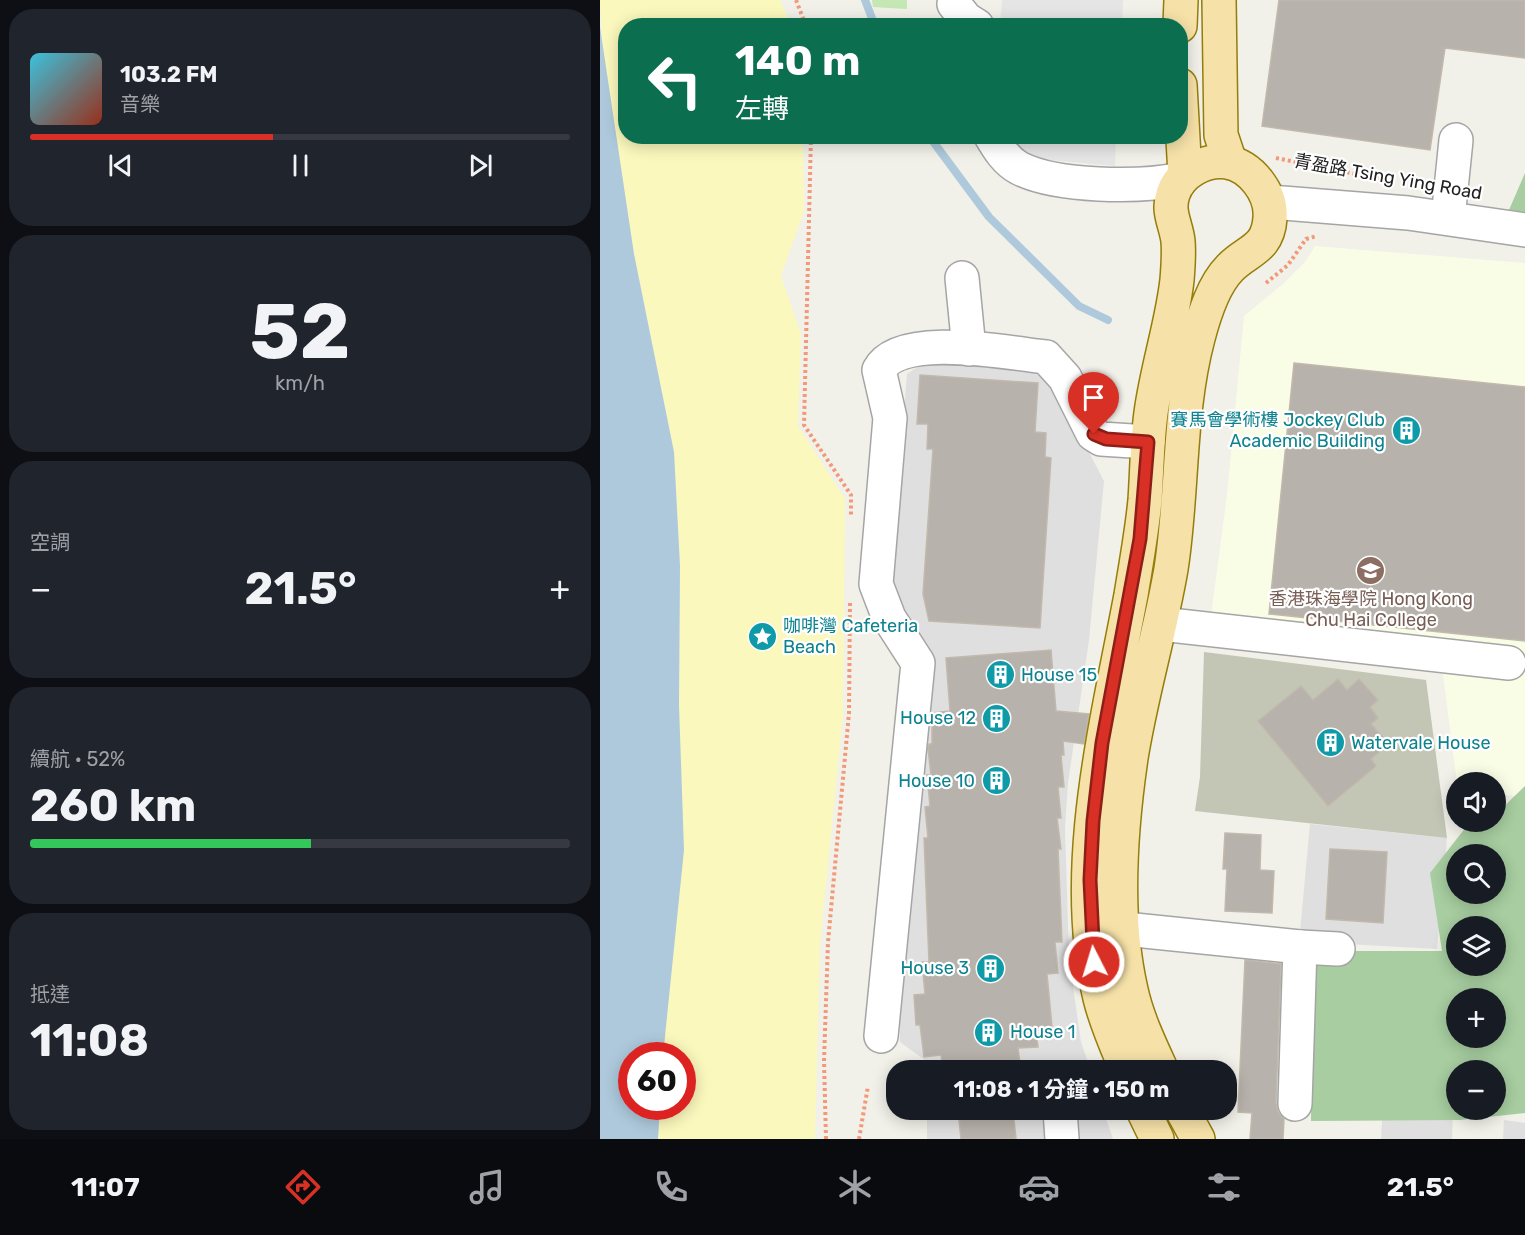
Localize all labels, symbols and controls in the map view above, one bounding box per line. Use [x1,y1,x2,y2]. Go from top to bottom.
text: 140 m [735,36,861,86]
icon: left [636,42,714,120]
text: 103.2 FM [120,61,217,88]
text: 音樂 [120,92,160,116]
text: 左轉 [735,93,789,125]
icon: previous [104,149,137,182]
icon: pause [284,149,317,182]
icon: next [464,149,497,182]
street label: 青盈路 Tsing Ying Road [1292,150,1484,204]
text: 52 [249,285,351,378]
text: km/h [275,371,325,395]
pin [1068,372,1119,434]
icon: arrive [1077,381,1110,414]
place label: 賽馬會學術樓 Jockey Club Academic Building [1171,409,1385,452]
building icon: 賽馬會學術樓 Jockey Club Academic Building [1390,414,1422,446]
text: 空調 [30,530,70,554]
school or university icon: 香港珠海學院 Hong Kong Chu Hai College [1355,554,1387,586]
text: 21.5° [244,562,356,615]
text: − [30,569,51,608]
text: + [549,569,570,608]
place label: 香港珠海學院 Hong Kong Chu Hai College [1269,588,1473,631]
place label: 咖啡灣 Cafeteria Beach [783,615,918,658]
place icon: 咖啡灣 Cafeteria Beach [746,620,778,652]
building icon: House 15 [984,659,1016,691]
place label: House 15 [1021,664,1097,686]
building icon: House 12 [981,702,1013,734]
place label: House 12 [900,707,976,729]
building icon: Watervale House [1314,727,1346,759]
place label: Watervale House [1351,732,1491,754]
text: 續航 · 52% [30,747,125,771]
building icon: House 10 [980,765,1012,797]
place label: House 10 [898,770,975,792]
map controls [1446,772,1506,1120]
button: sound [1446,772,1506,832]
text: 260 km [30,779,196,832]
button: search [1446,844,1506,904]
button: layers [1446,916,1506,976]
position arrow [1062,930,1126,994]
building icon: House 3 [974,952,1006,984]
place label: House 3 [900,957,969,979]
text: 抵達 [30,982,70,1006]
button: + [1446,988,1506,1048]
text: 11:08 [30,1014,149,1067]
building icon: House 1 [973,1016,1005,1048]
place label: House 1 [1010,1021,1075,1043]
speed limit sign: 60 [618,1042,696,1120]
button: − [1446,1060,1506,1120]
text: 11:08 · 1 分鐘 · 150 m [954,1076,1169,1103]
icon: directions [282,1166,324,1208]
icon: music [466,1166,508,1208]
icon: phone [650,1166,692,1208]
icon: climate [834,1166,876,1208]
icon: car [1018,1166,1060,1208]
icon: filters [1203,1166,1245,1208]
text: 11:07 [71,1171,140,1203]
text: 21.5° [1387,1171,1454,1203]

